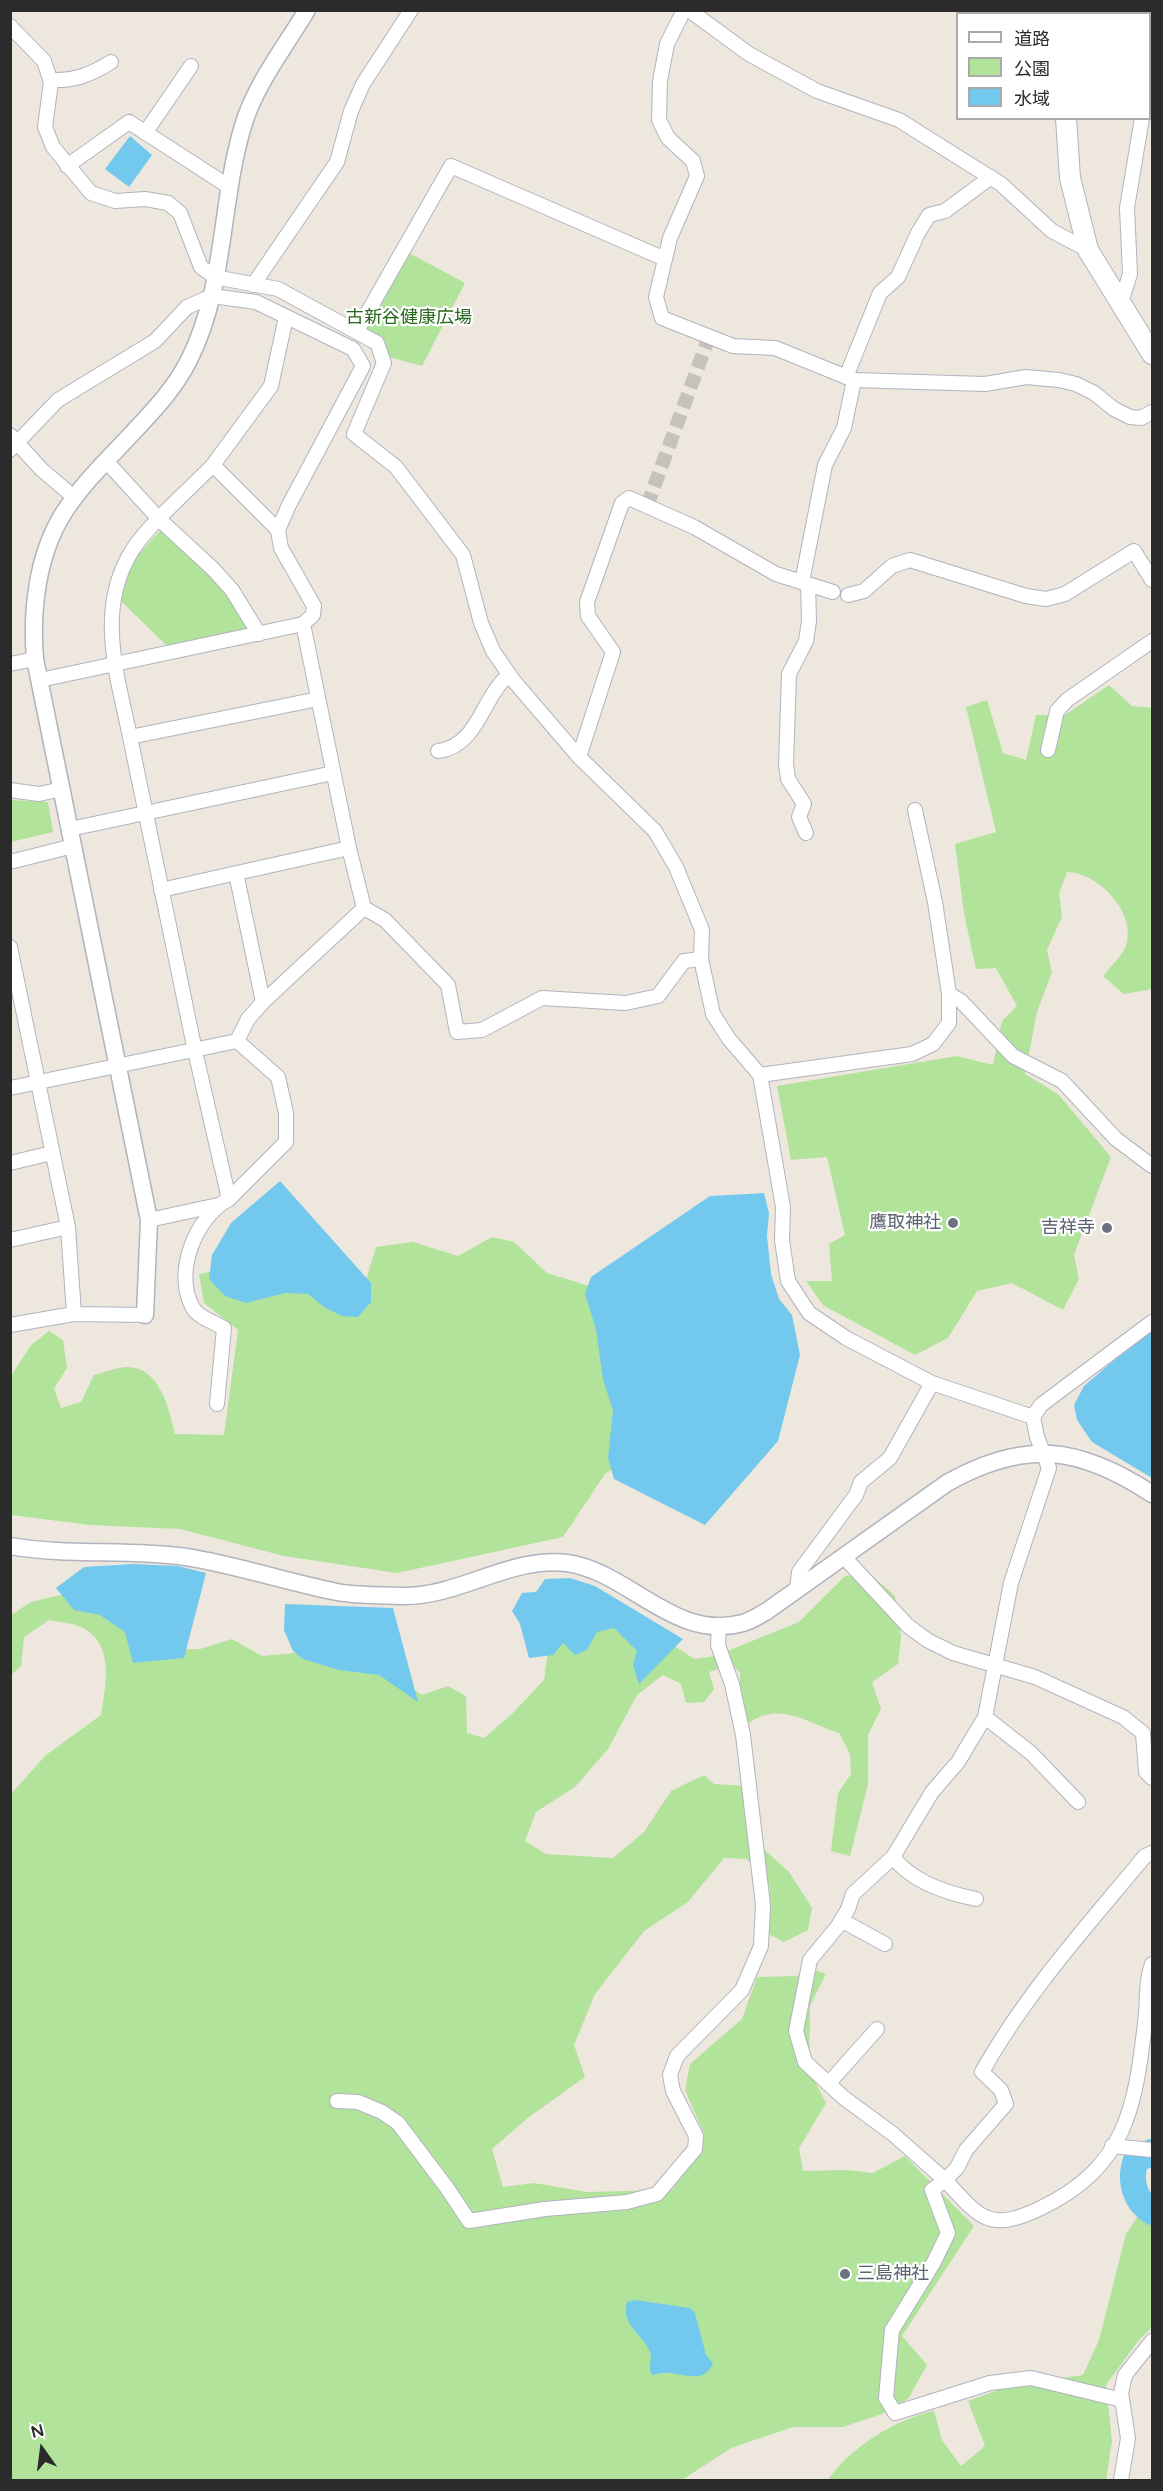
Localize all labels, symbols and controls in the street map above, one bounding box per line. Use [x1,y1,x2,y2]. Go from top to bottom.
legend [956,12,1151,120]
text: 道路 [1014,28,1050,50]
text: 公園 [1014,58,1050,80]
text: 水域 [1014,88,1050,110]
park label: 古新谷健康広場 [346,307,472,329]
place label: 鷹取神社 [869,1212,941,1234]
marker: 鷹取神社 [946,1216,960,1230]
place label: 吉祥寺 [1041,1217,1095,1239]
marker: 吉祥寺 [1100,1221,1114,1235]
place label: 三島神社 [857,2263,929,2285]
marker: 三島神社 [838,2267,852,2281]
north arrow [12,2419,72,2479]
text: N [29,2420,46,2443]

